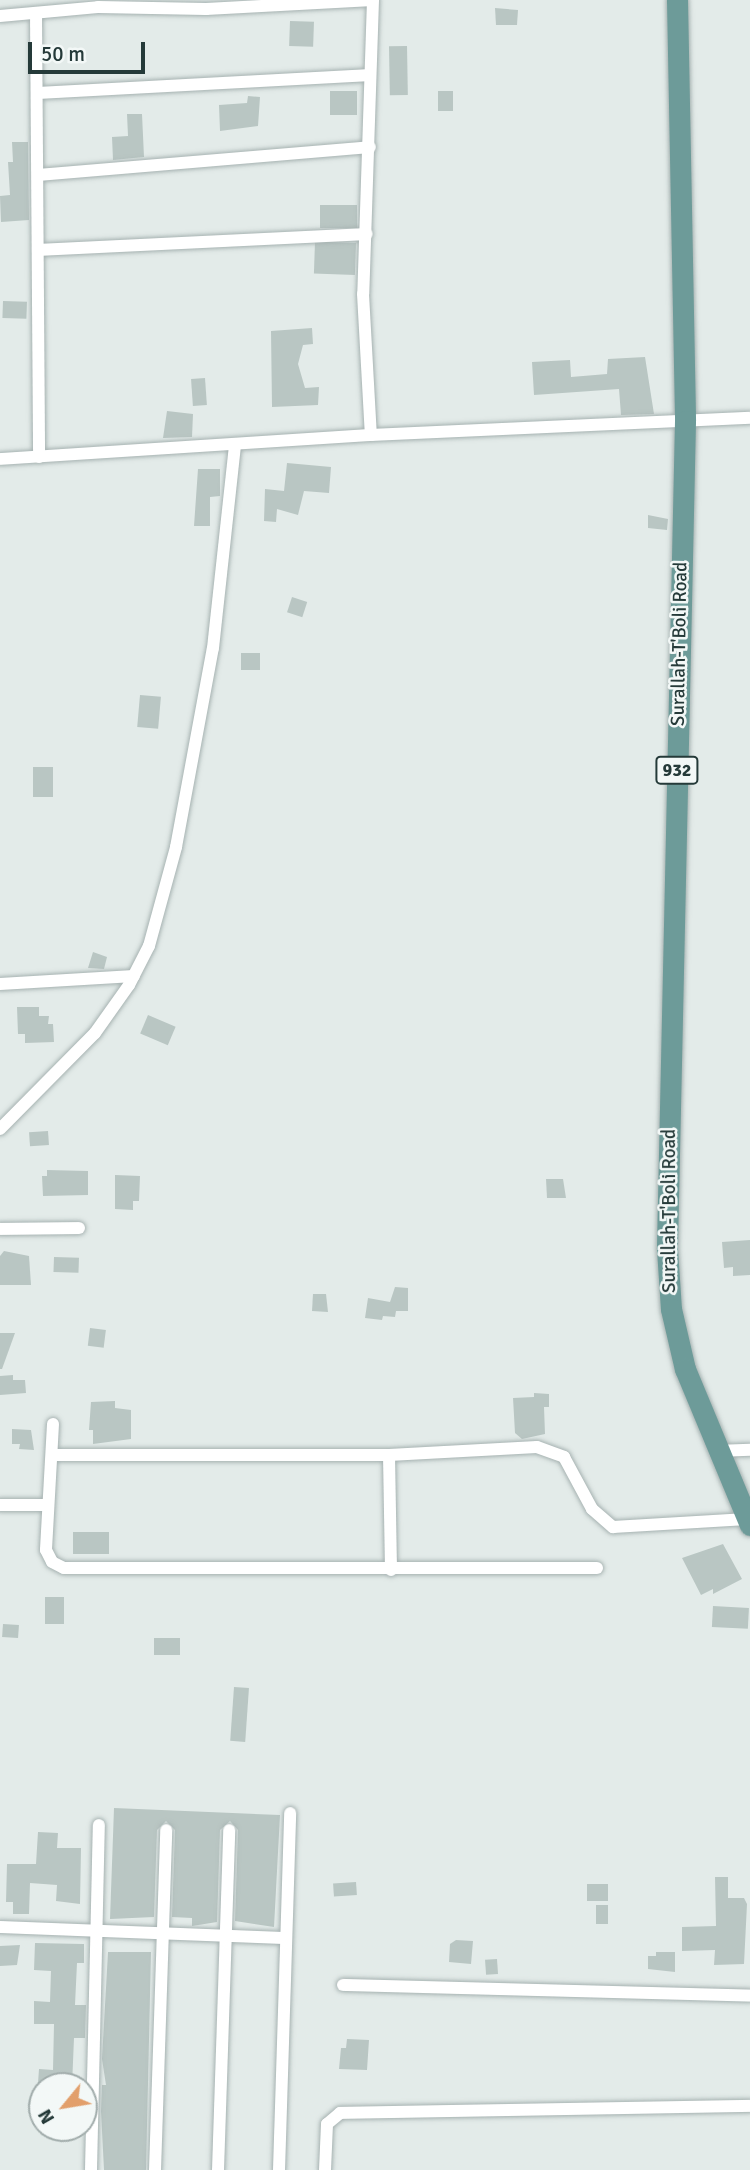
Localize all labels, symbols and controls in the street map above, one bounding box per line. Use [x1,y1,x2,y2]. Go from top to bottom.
scale bar [32,28,149,72]
text: 50 m [41,41,85,67]
street label: Surallah-T'Boli Road [667,562,693,726]
road number: 932 [654,756,700,784]
street label: Surallah-T'Boli Road [659,1129,681,1293]
north arrow [28,2072,98,2142]
text: N [33,2105,60,2128]

